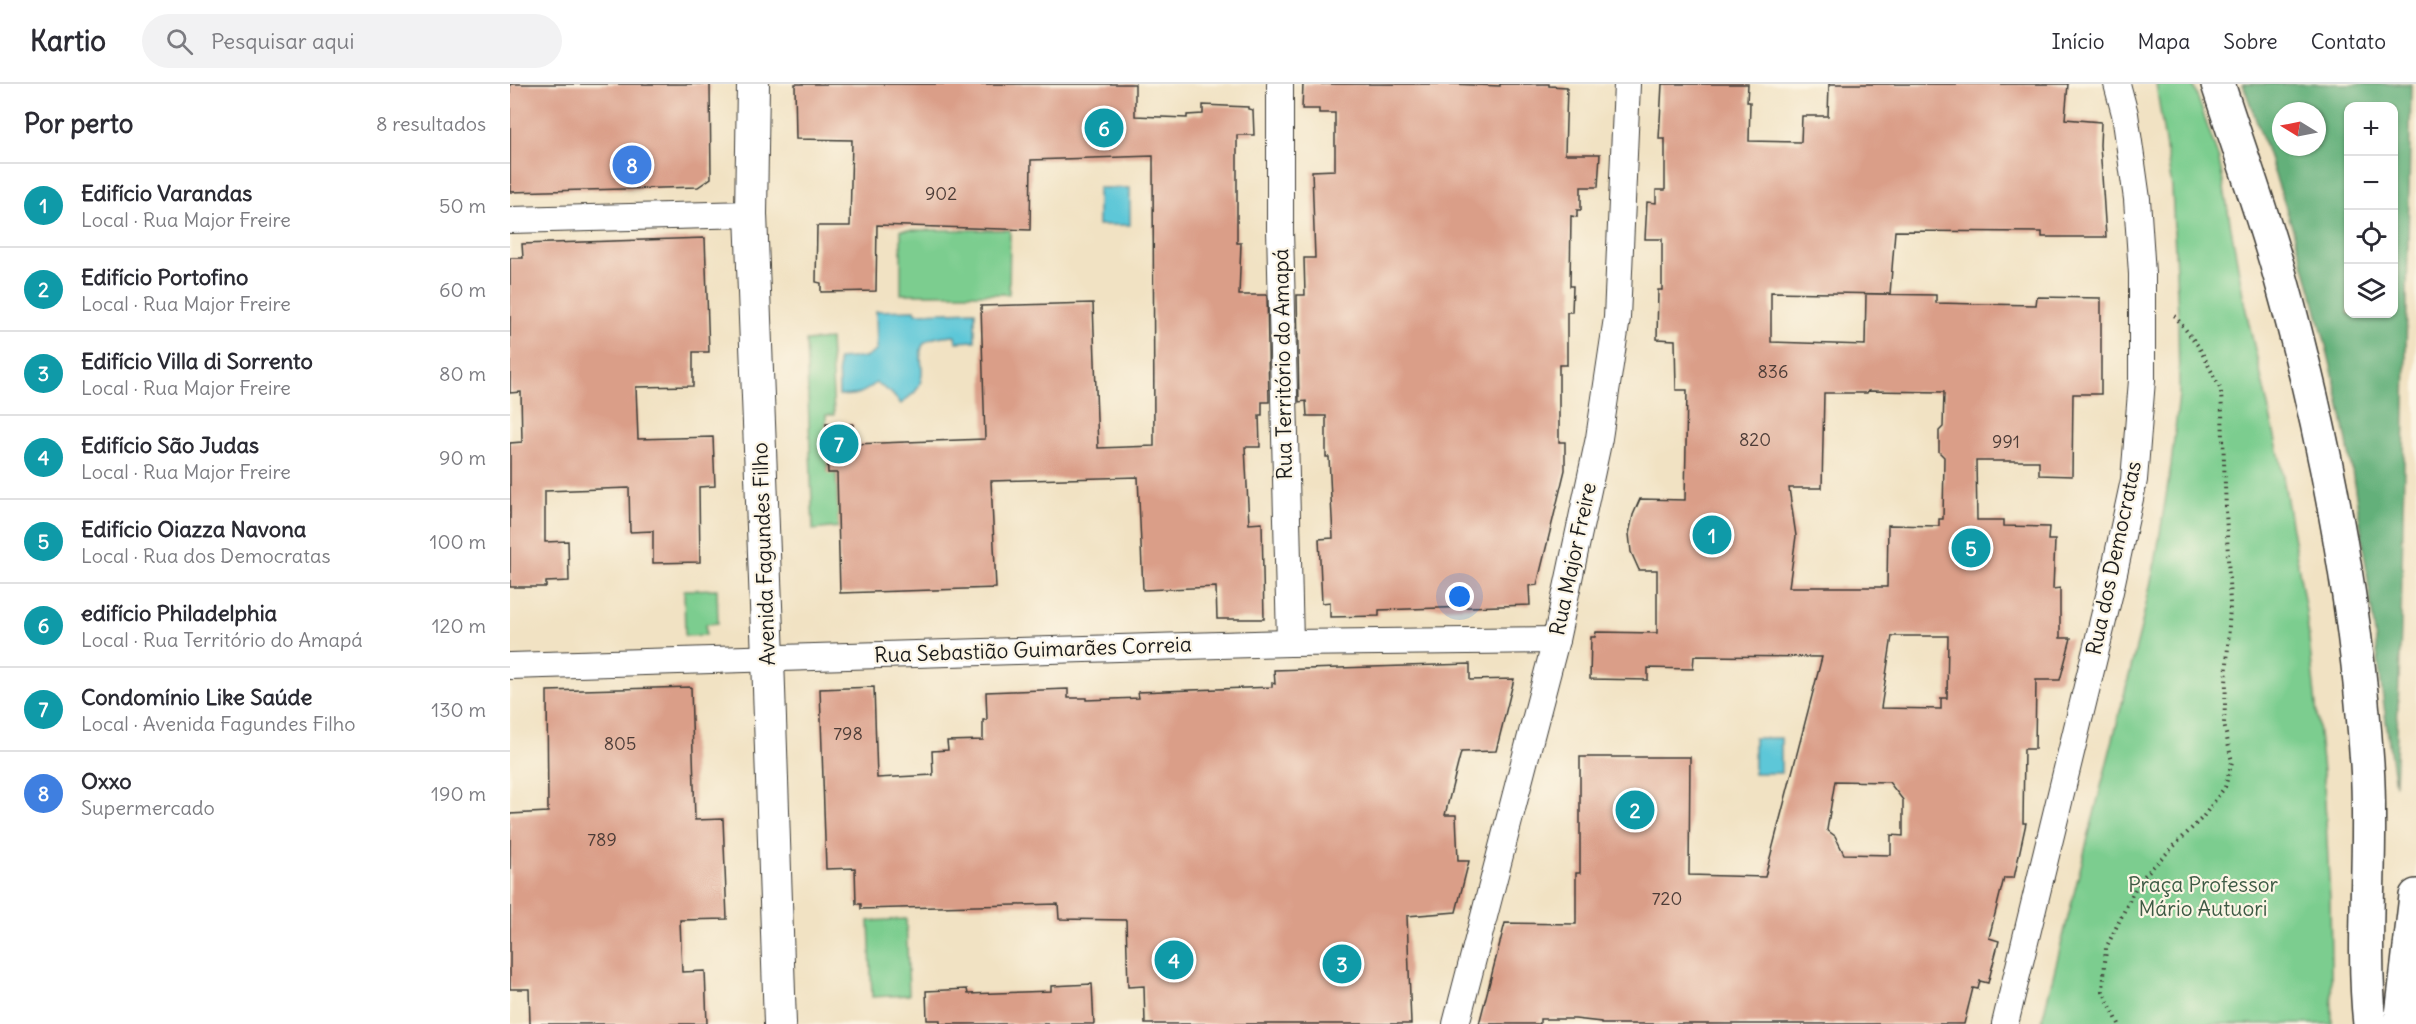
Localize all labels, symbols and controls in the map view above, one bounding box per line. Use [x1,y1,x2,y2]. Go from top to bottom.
search box [142,14,562,68]
text: Kartio [30,23,106,59]
icon: search [163,25,196,58]
text: Pesquisar aqui [211,27,354,55]
text: Início [2051,28,2105,55]
text: Mapa [2138,28,2190,55]
text: Sobre [2223,28,2278,55]
text: Contato [2311,28,2386,55]
north arrow [2272,102,2326,156]
map controls [2344,102,2398,318]
button: + [2344,102,2398,156]
pin: 6 [1084,106,1124,150]
text: Por perto [24,107,133,140]
text: 8 resultados [376,111,486,136]
pin: 8 [612,142,652,188]
button: − [2344,156,2398,210]
text: Edifício Varandas [81,179,252,207]
house number: 902 [925,182,957,205]
text: 1 [40,193,47,218]
text: 50 m [439,193,486,218]
text: Local · Rua Major Freire [81,207,291,232]
button: locate [2344,210,2398,264]
street label: Rua Território do Amapá [1267,248,1298,480]
text: Edifício Portofino [81,263,248,291]
button: layers [2344,264,2398,318]
text: 2 [38,277,49,302]
text: 60 m [439,277,486,302]
text: Local · Rua Major Freire [81,291,291,316]
text: Edifício Villa di Sorrento [81,347,313,375]
house number: 836 [1758,360,1788,383]
text: 3 [38,361,49,386]
text: 80 m [439,361,486,386]
text: Local · Rua Major Freire [81,375,291,400]
pin: 7 [820,422,858,466]
house number: 820 [1739,428,1771,451]
house number: 991 [1992,430,2020,453]
text: Edifício São Judas [81,431,259,459]
street label: Avenida Fagundes Filho [746,442,781,666]
text: 4 [38,445,49,470]
text: 90 m [439,445,486,470]
text: Local · Rua Major Freire [81,459,291,484]
street label: Rua dos Democratas [2080,459,2147,657]
street label: Rua Major Freire [1543,480,1602,638]
pin: 1 [1692,512,1732,558]
text: Edifício Oiazza Navona [81,515,306,543]
pin: 5 [1952,526,1990,570]
text: 5 [38,529,49,554]
text: 100 m [429,529,486,554]
text: Local · Rua dos Democratas [81,543,331,568]
your location [1445,582,1474,611]
text: edifício Philadelphia [81,599,277,627]
text: 6 [38,613,49,638]
text: 120 m [432,613,486,638]
text: Local · Rua Território do Amapá [81,627,363,652]
street label: Rua Sebastião Guimarães Correia [874,630,1192,669]
text: Condomínio Like Saúde [81,683,312,711]
text: 7 [39,697,48,722]
text: 130 m [431,697,486,722]
text: Local · Avenida Fagundes Filho [81,711,355,736]
house number: 798 [833,722,863,745]
house number: 805 [604,732,636,755]
text: Oxxo [81,767,132,795]
text: 8 [38,781,49,806]
text: 190 m [431,781,486,806]
pin: 2 [1616,788,1654,832]
text: Supermercado [81,795,215,820]
house number: 789 [587,828,617,851]
park label: Praça Professor Mário Autuori [2128,871,2279,922]
house number: 720 [1652,887,1682,910]
pin: 4 [1154,938,1194,982]
pin: 3 [1322,942,1362,986]

